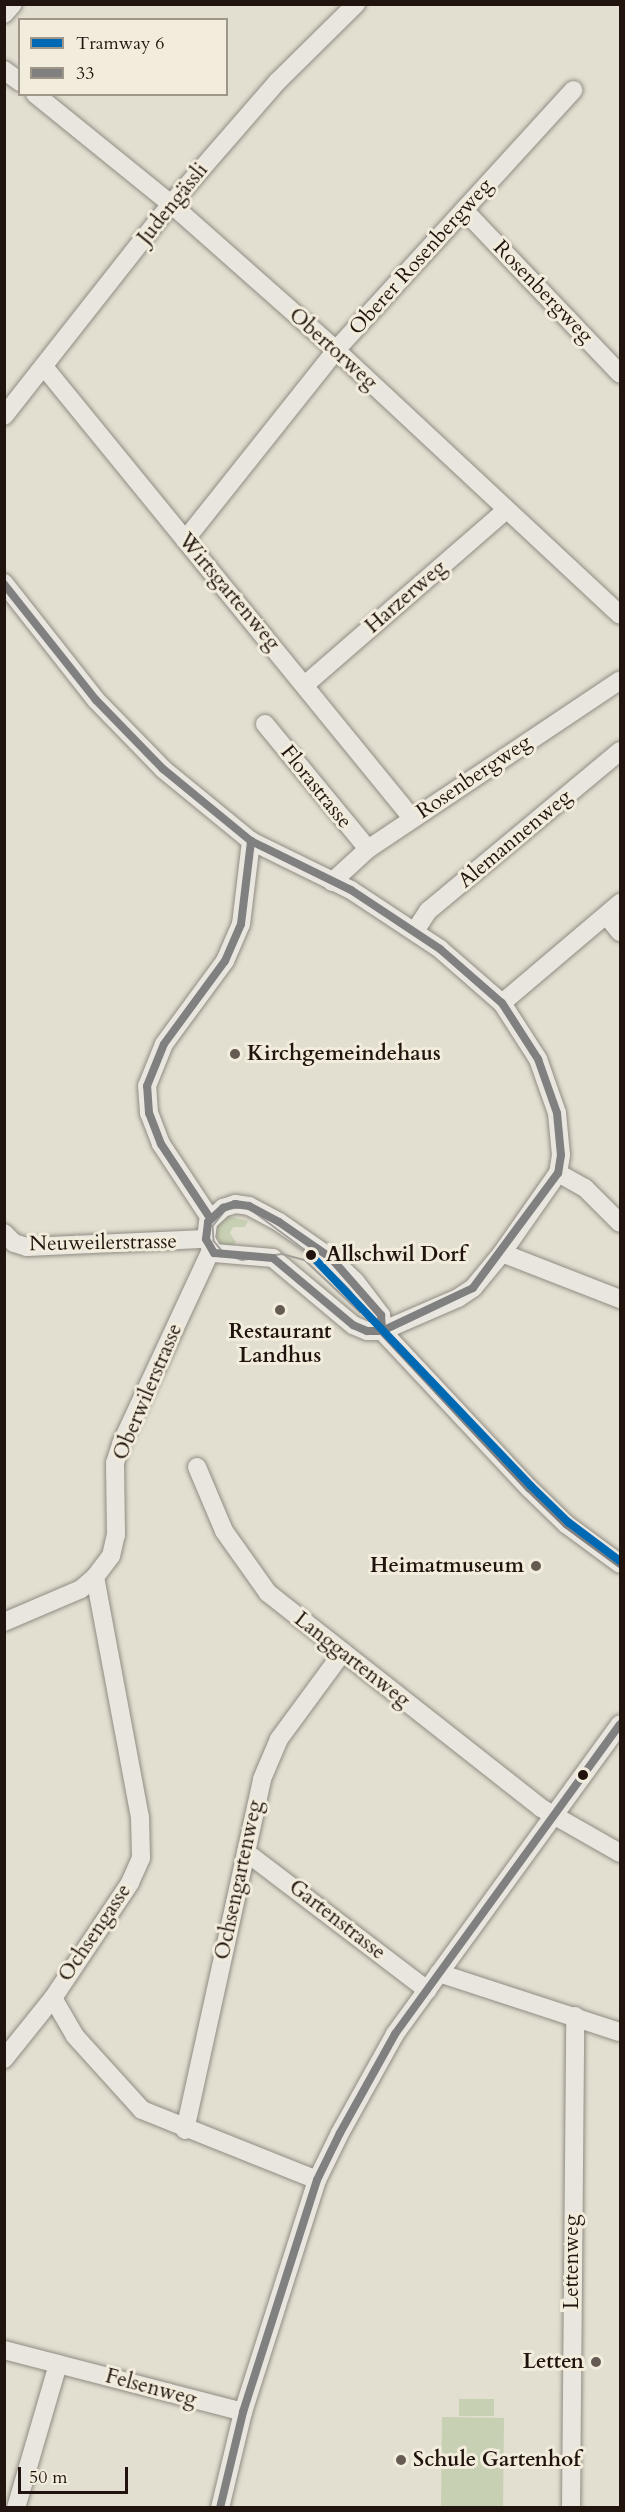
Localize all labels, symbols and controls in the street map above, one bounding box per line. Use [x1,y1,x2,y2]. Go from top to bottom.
legend [18,18,228,96]
text: Tramway 6 [76,31,165,56]
text: 33 [76,61,94,86]
street label: Judengässli [132,158,214,250]
street label: Oberer Rosenbergweg [344,173,498,341]
street label: Rosenbergweg [488,235,598,349]
street label: Obertorweg [284,303,382,395]
street label: Wirtsgartenweg [173,528,285,656]
street label: Harzerweg [360,555,452,639]
street label: Rosenbergweg [412,729,536,825]
street label: Florastrasse [275,740,357,834]
street label: Alemannenweg [453,784,577,894]
place label: Kirchgemeindehaus [247,1041,441,1067]
marker: Kirchgemeindehaus [228,1047,242,1061]
street label: Neuweilerstrasse [29,1229,177,1257]
place label: Allschwil Dorf [326,1242,466,1268]
marker: Allschwil Dorf [301,1245,321,1265]
marker: Restaurant Landhus [273,1303,287,1317]
place label: Restaurant Landhus [229,1319,331,1369]
street label: Oberwilerstrasse [108,1320,188,1464]
place label: Heimatmuseum [370,1553,524,1579]
marker: Heimatmuseum [529,1559,543,1573]
street label: Langgartenweg [289,1607,415,1713]
unlabelled marker [577,1769,589,1781]
street label: Ochsengartenweg [210,1798,268,1962]
street label: Gartenstrasse [284,1875,390,1965]
street label: Ochsengasse [53,1879,137,1987]
street label: Lettenweg [559,2214,585,2310]
place label: Letten [523,2349,584,2375]
marker: Letten [589,2355,603,2369]
street label: Felsenweg [103,2364,199,2412]
place label: Schule Gartenhof [413,2447,581,2473]
marker: Schule Gartenhof [394,2453,408,2467]
scale bar [21,2455,130,2493]
text: 50 m [29,2465,68,2490]

